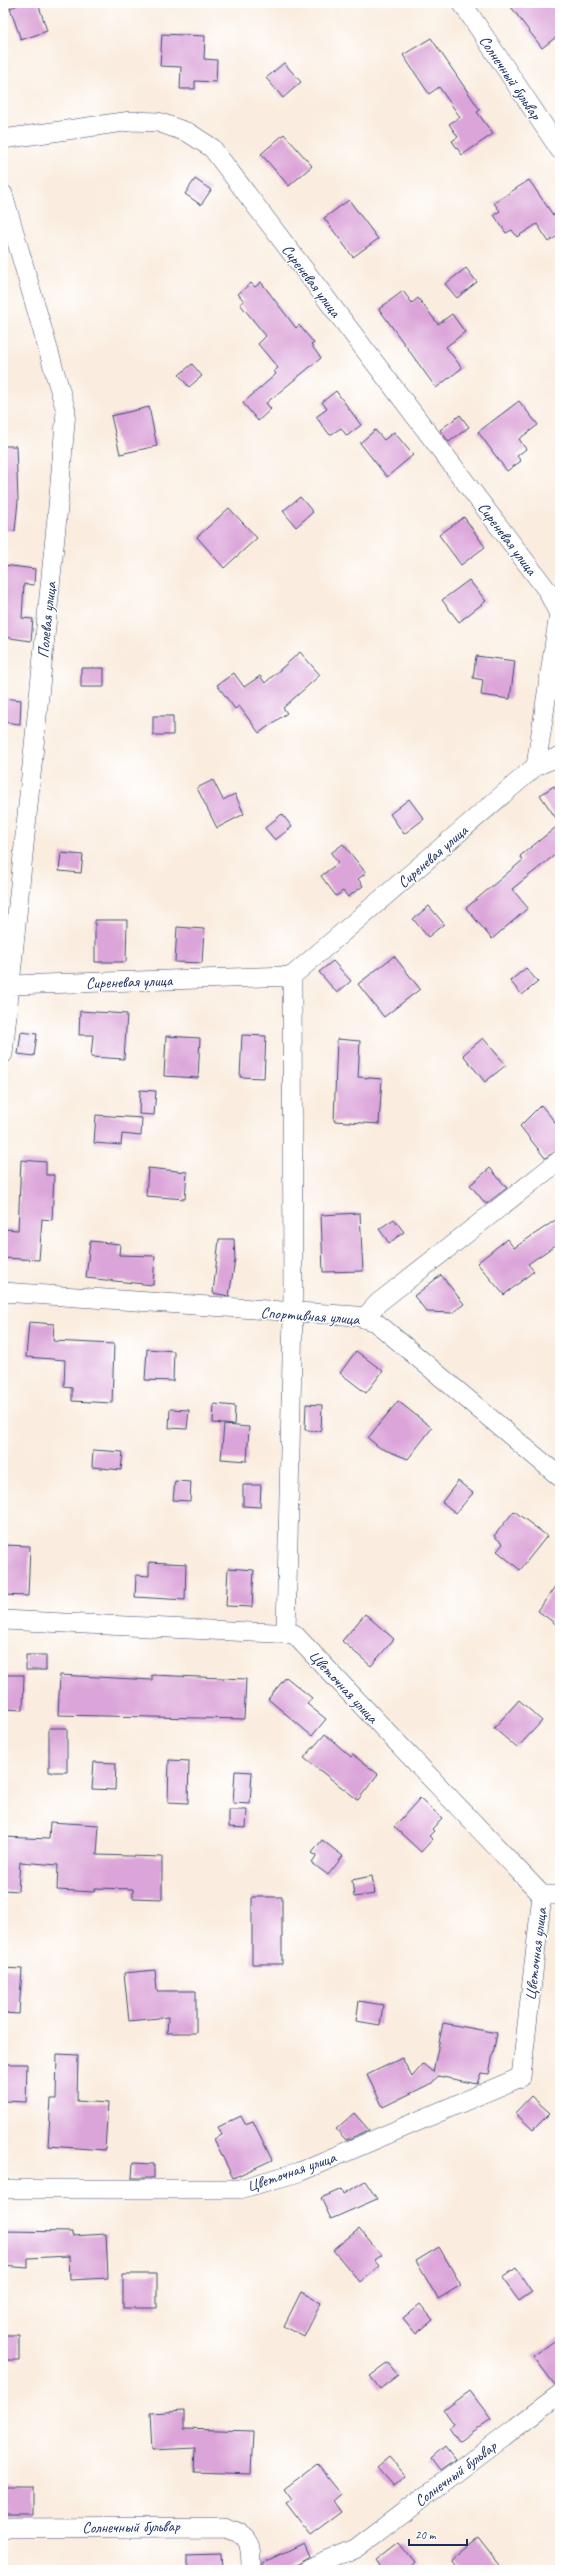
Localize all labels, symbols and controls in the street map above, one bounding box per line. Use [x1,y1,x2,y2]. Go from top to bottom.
street label: Солнечный бульвар [475,31,546,124]
street label: Сиреневая улица [277,240,346,322]
street label: Сиреневая улица [473,498,542,580]
street label: Полевая улица [33,580,61,659]
street label: Сиреневая улица [394,820,473,893]
street label: Сиреневая улица [86,970,174,993]
street label: Спортивная улица [260,1303,361,1329]
street label: Цветочная улица [304,1646,383,1728]
street label: Цветочная улица [520,1906,552,2002]
street label: Цветочная улица [244,2147,340,2197]
street label: Солнечный бульвар [411,2436,501,2511]
street label: Солнечный бульвар [82,2516,181,2538]
scale bar [409,2521,467,2547]
text: 20 m [415,2527,437,2543]

